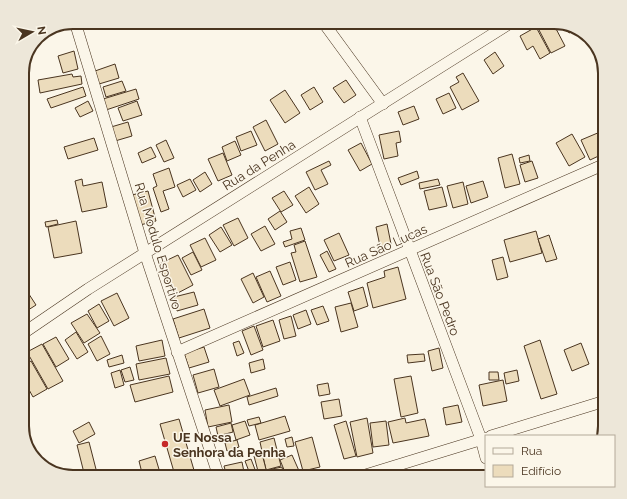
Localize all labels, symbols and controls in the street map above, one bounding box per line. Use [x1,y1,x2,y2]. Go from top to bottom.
north arrow [12,12,52,52]
text: N [34,25,48,36]
street label: Rua da Penha [220,137,298,193]
street label: Rua Modulo Esportivo [132,181,185,312]
street label: Rua São Lucas [343,221,429,271]
street label: Rua São Pedro [417,250,463,338]
place label: UE Nossa Senhora da Penha [173,430,286,460]
legend [485,435,615,487]
marker: UE Nossa Senhora da Penha [160,439,170,449]
text: Rua [521,444,542,458]
text: Edifício [521,464,561,478]

